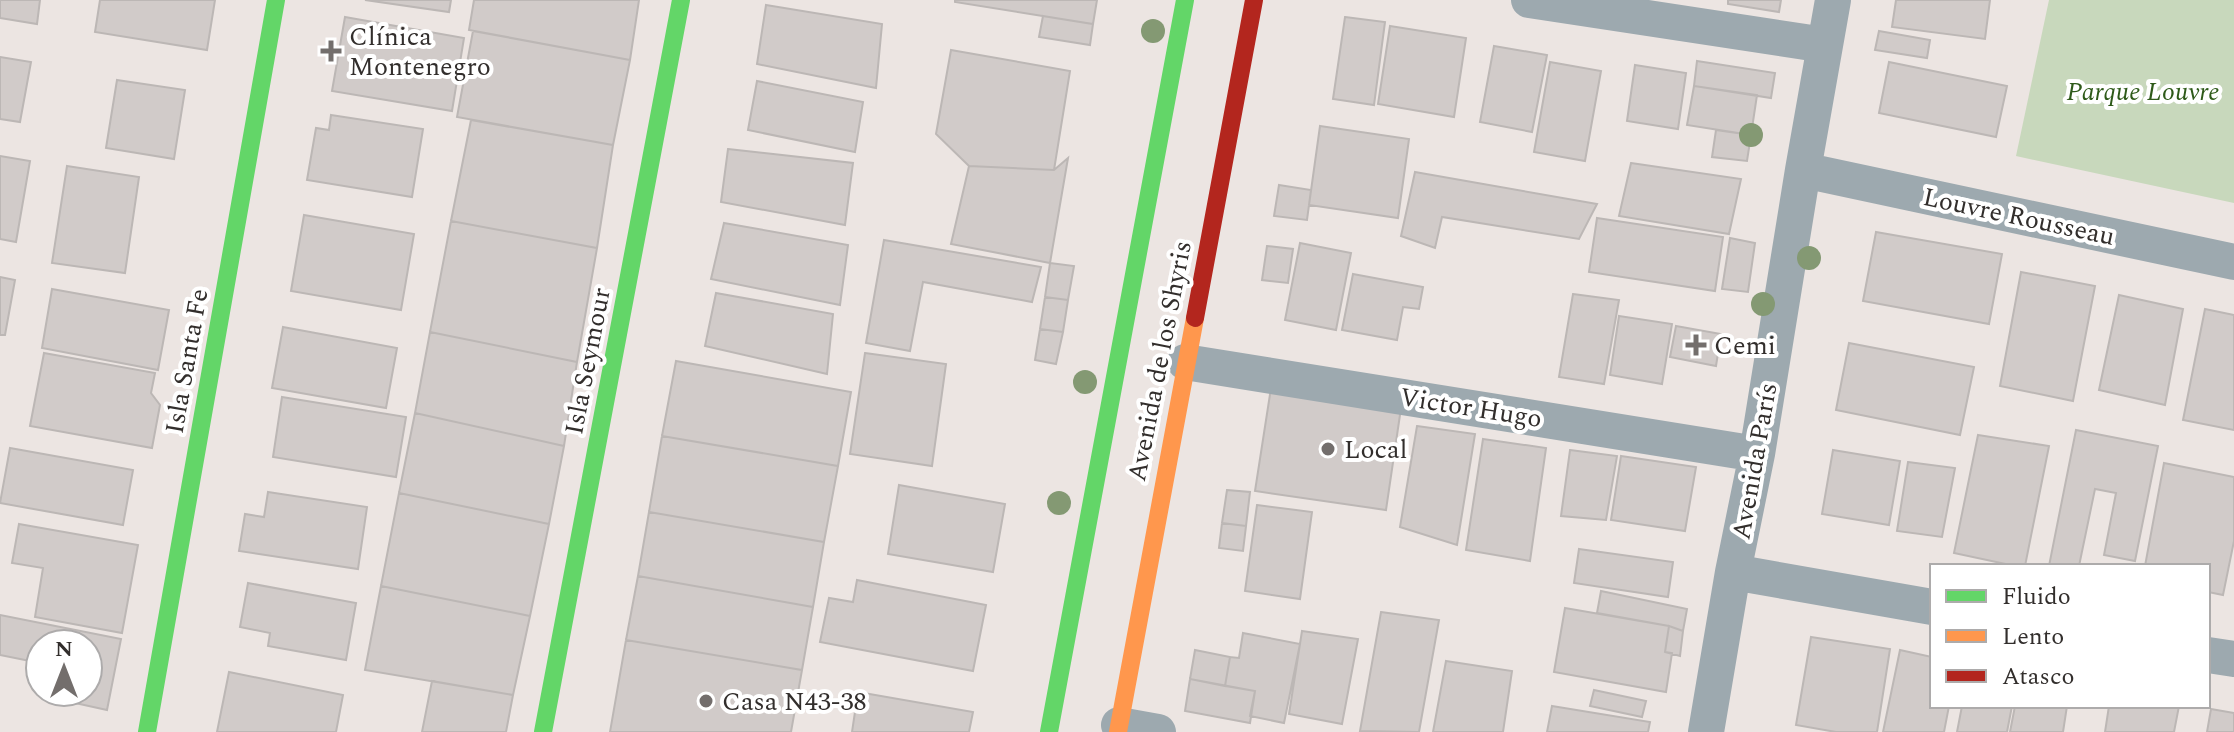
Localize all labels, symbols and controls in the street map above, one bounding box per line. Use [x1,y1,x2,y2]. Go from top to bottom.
place label: Clínica Montenegro [349,17,491,87]
marker: Clínica Montenegro [320,40,342,62]
park label: Parque Louvre [2067,72,2219,112]
street label: Louvre Rousseau [1919,177,2118,257]
street label: Avenida de los Shyris [1117,237,1203,485]
street label: Isla Seymour [554,284,622,438]
street label: Isla Santa Fe [155,286,219,437]
place label: Cemi [1714,326,1776,366]
marker: Cemi [1685,334,1707,356]
street label: Victor Hugo [1397,377,1545,439]
street label: Avenida París [1721,379,1788,543]
place label: Local [1344,430,1407,470]
marker: Local [1319,440,1337,458]
legend [1930,564,2210,708]
text: Fluido [2002,579,2071,615]
text: Lento [2002,619,2064,655]
north arrow [24,628,104,708]
text: N [55,633,73,666]
text: Atasco [2002,659,2074,695]
place label: Casa N43-38 [722,682,867,722]
marker: Casa N43-38 [697,692,715,710]

